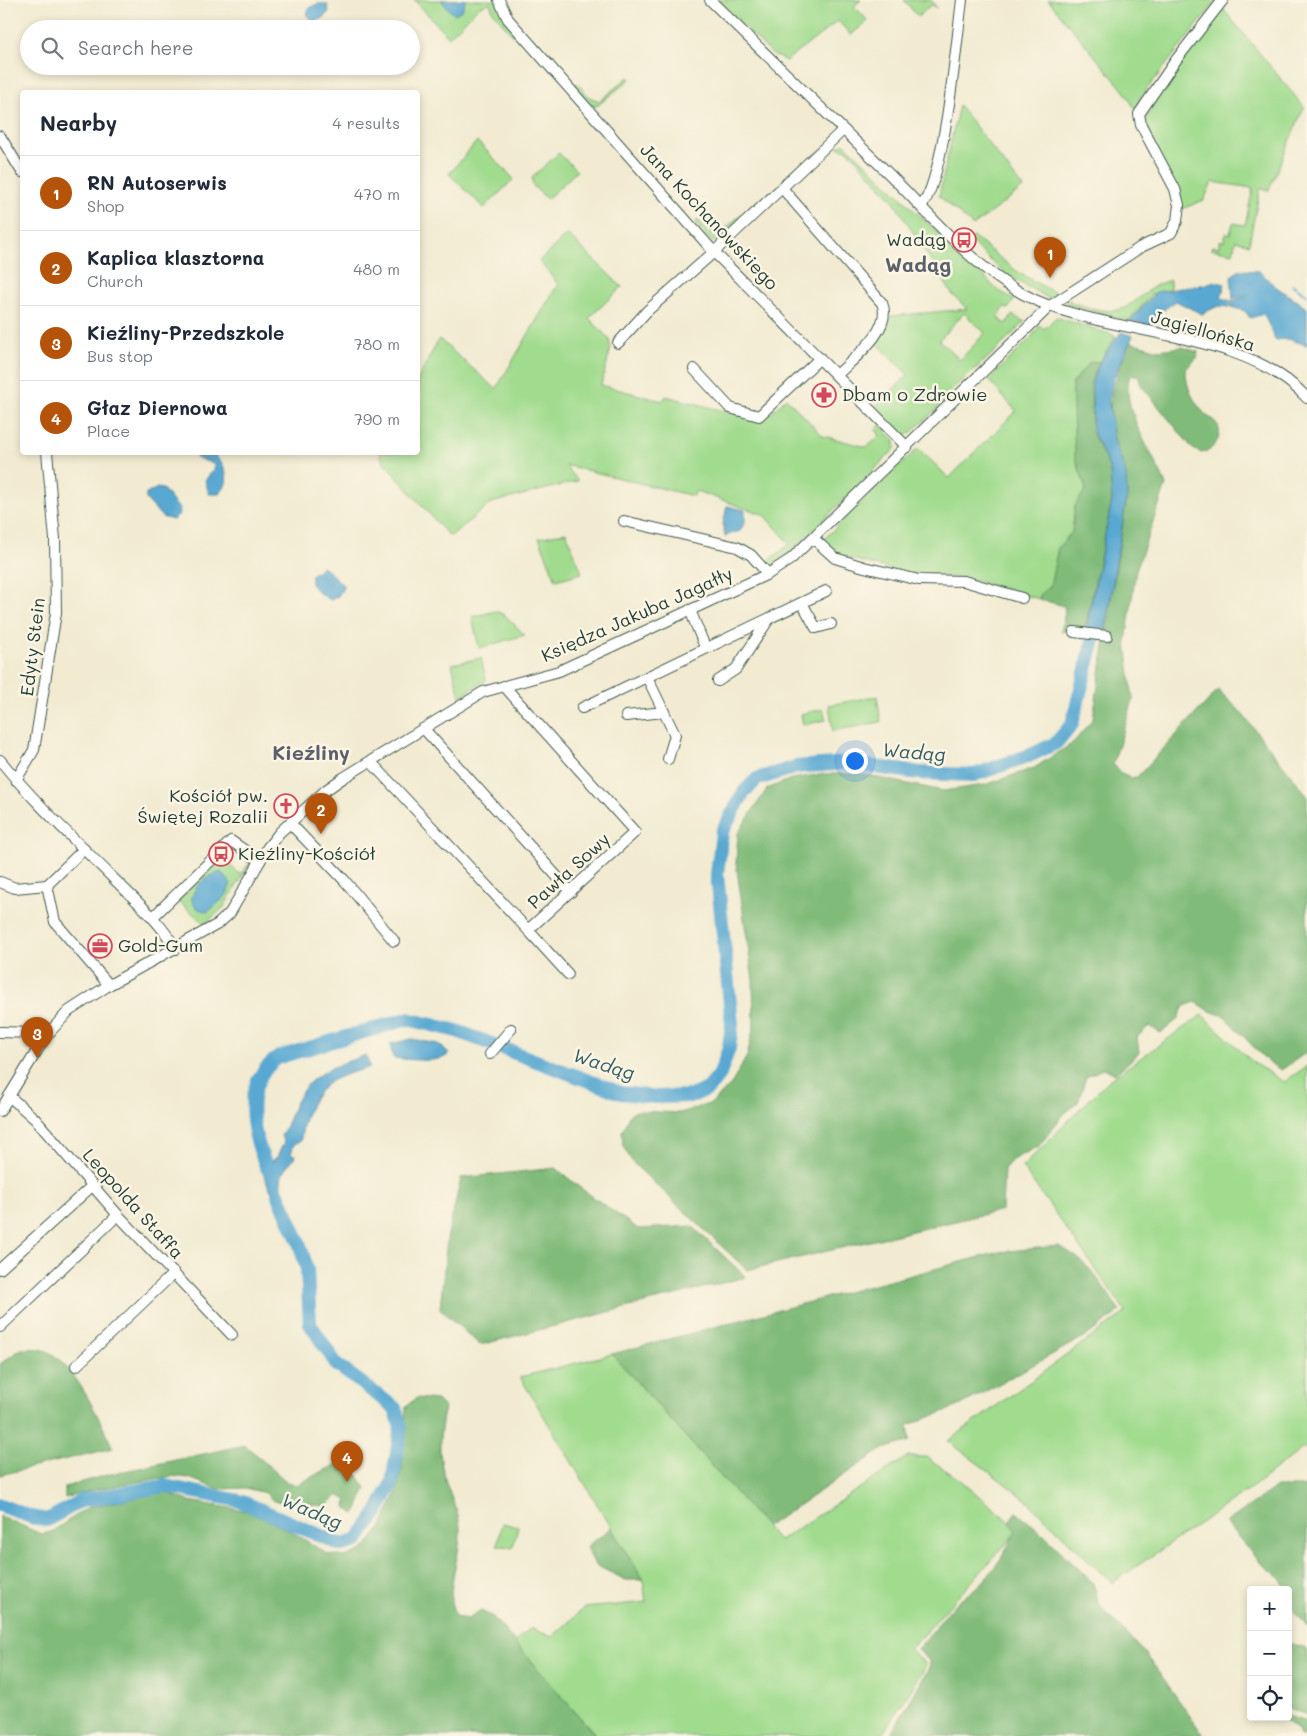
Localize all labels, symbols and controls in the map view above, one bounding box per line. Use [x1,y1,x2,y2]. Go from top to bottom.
search box [20,20,420,75]
icon: search [38,34,66,62]
text: Search here [78,35,194,60]
text: Nearby [40,109,117,136]
text: 4 results [332,112,400,133]
street label: Jana Kochanowskiego [635,138,784,295]
text: RN Autoserwis [87,170,227,195]
text: 1 [52,183,60,204]
text: 470 m [354,183,400,204]
text: Shop [87,195,124,216]
place label: Wadąg [886,227,946,251]
bus stop icon: Wadąg [951,227,977,253]
pin: 1 [1034,237,1066,278]
text: Kaplica klasztorna [87,245,264,270]
district label: Wadąg [885,251,951,277]
text: 2 [52,258,60,279]
text: 480 m [353,258,400,279]
text: Church [87,270,143,291]
street label: Jagiellońska [1148,304,1258,356]
text: Kieźliny-Przedszkole [87,320,284,345]
text: 3 [51,333,61,354]
text: 780 m [354,333,400,354]
text: Bus stop [87,345,153,366]
pharmacy icon: Dbam o Zdrowie [811,382,837,408]
place label: Dbam o Zdrowie [842,382,987,406]
text: Głaz Diernowa [87,395,228,420]
text: 4 [51,408,61,429]
text: 790 m [354,408,400,429]
text: Place [87,420,130,441]
street label: Księdza Jakuba Jagałły [537,561,736,667]
street label: Edyty Stein [14,596,50,697]
water label: Wadąg [881,736,947,767]
district label: Kieźliny [272,739,350,765]
your location [842,748,868,774]
place label: Kościół pw. Świętej Rozalii [137,783,268,828]
church icon: Kościół pw. Świętej Rozalii [273,793,299,819]
pin: 2 [305,793,337,834]
street label: Pawła Sowy [522,827,615,914]
bus stop icon: Kieźliny-Kościół [208,841,234,867]
place label: Kieźliny-Kościół [238,841,376,865]
office icon: Gold-Gum [87,933,113,959]
place label: Gold-Gum [118,933,203,957]
pin: 3 [21,1017,53,1058]
water label: Wadąg [570,1042,638,1085]
street label: Leopolda Staffa [78,1143,190,1264]
pin: 4 [331,1441,363,1482]
water label: Wadąg [278,1487,346,1534]
map controls [1247,1586,1292,1721]
button: + [1247,1586,1292,1631]
button: − [1247,1631,1292,1676]
button: locate [1247,1676,1292,1721]

